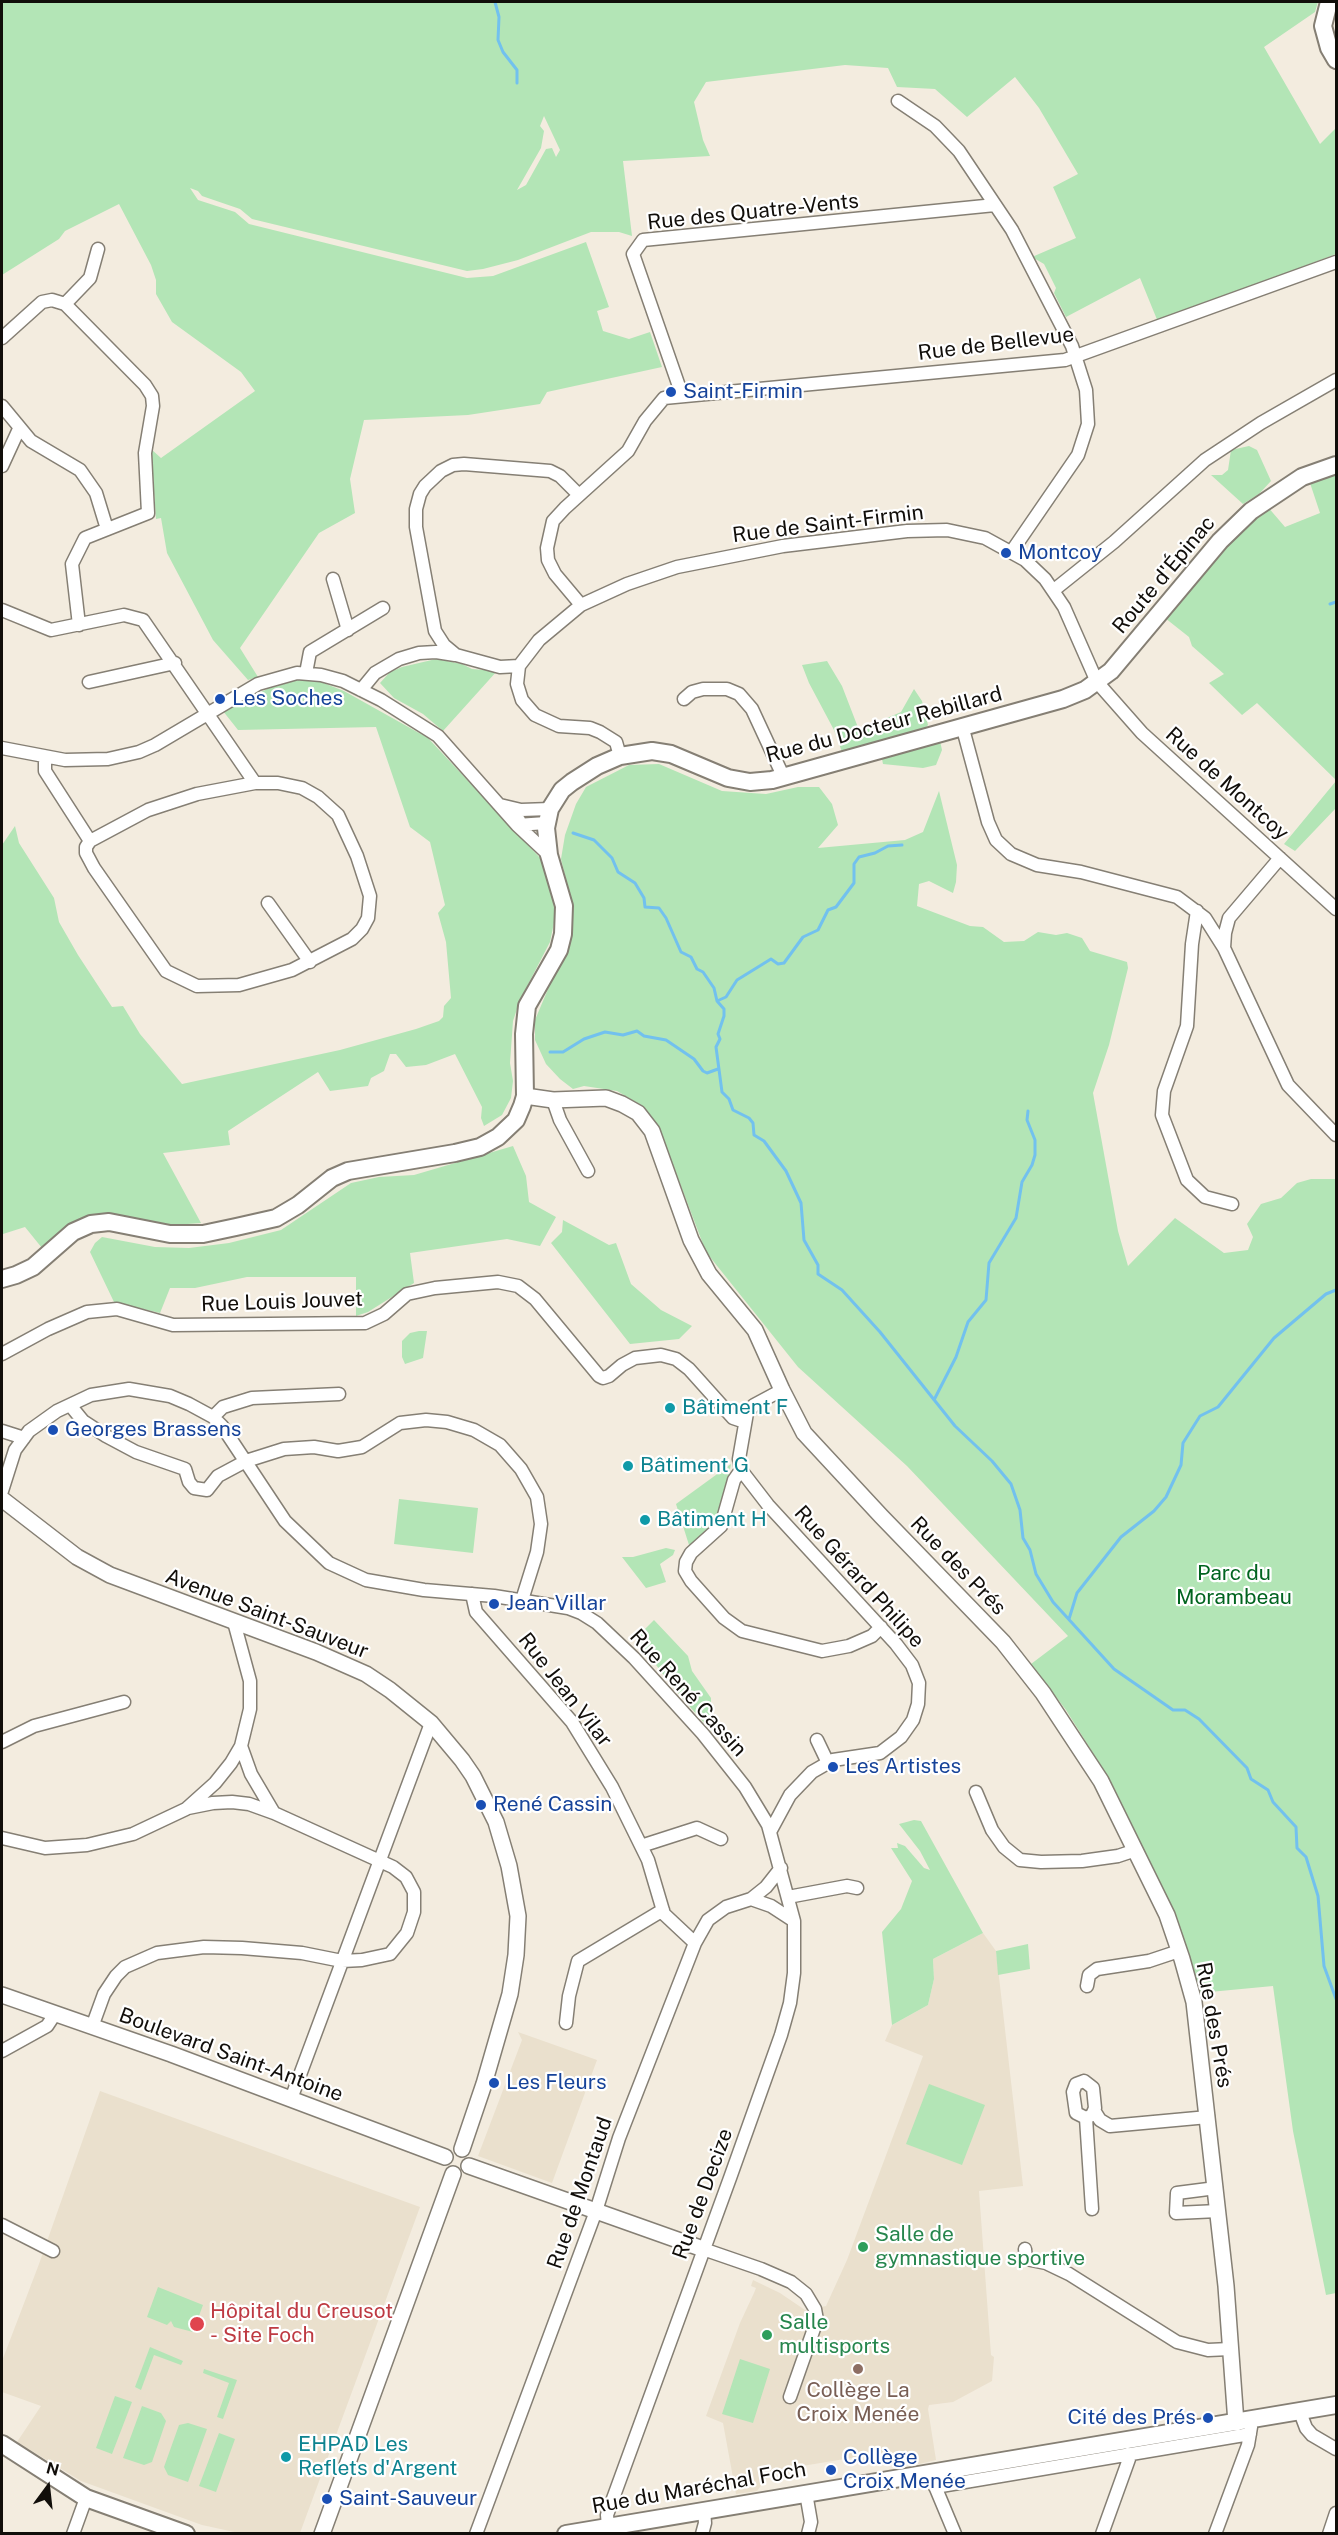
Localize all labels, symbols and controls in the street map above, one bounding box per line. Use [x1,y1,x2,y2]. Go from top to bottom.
street label: Rue des Quatre-Vents [646,188,860,236]
street label: Rue de Bellevue [917,322,1075,366]
place label: Saint-Firmin [683,379,803,405]
marker: Saint-Firmin [664,385,678,399]
street label: Rue de Saint-Firmin [731,500,925,548]
street label: Route d'Épinac [1107,511,1221,639]
place label: Montcoy [1018,540,1102,566]
marker: Montcoy [999,546,1013,560]
street label: Rue du Docteur Rebillard [763,681,1005,769]
place label: Les Soches [232,686,343,712]
marker: Les Soches [213,692,227,706]
street label: Rue de Montcoy [1160,722,1294,846]
street label: Rue Louis Jouvet [201,1287,363,1317]
place label: Bâtiment F [682,1395,788,1421]
marker: Bâtiment F [663,1401,677,1415]
place label: Georges Brassens [65,1417,241,1443]
marker: Georges Brassens [46,1423,60,1437]
place label: Bâtiment G [640,1453,749,1479]
marker: Bâtiment G [621,1459,635,1473]
street label: Rue Gérard Philipe [789,1501,929,1653]
place label: Bâtiment H [657,1507,767,1533]
street label: Rue des Prés [905,1512,1011,1620]
marker: Bâtiment H [638,1513,652,1527]
park label: Parc du Morambeau [1176,1561,1292,1611]
street label: Avenue Saint-Sauveur [162,1564,372,1664]
place label: Jean Villar [506,1591,606,1617]
marker: Jean Villar [487,1597,501,1611]
street label: Rue René Cassin [624,1624,752,1762]
street label: Rue Jean Vilar [513,1628,617,1752]
place label: Les Artistes [845,1754,961,1780]
marker: Les Artistes [826,1760,840,1774]
place label: René Cassin [493,1792,612,1818]
marker: René Cassin [474,1798,488,1812]
street label: Rue des Prés [1191,1960,1237,2090]
street label: Boulevard Saint-Antoine [115,2003,347,2107]
place label: Les Fleurs [506,2070,607,2096]
marker: Les Fleurs [487,2076,501,2090]
street label: Rue de Montaud [542,2114,618,2272]
street label: Rue de Decize [668,2125,738,2263]
place label: Salle de gymnastique sportive [875,2222,1085,2272]
marker: Salle de gymnastique sportive [856,2240,870,2254]
place label: Hôpital du Creusot - Site Foch [210,2299,393,2349]
place label: Salle multisports [779,2310,890,2360]
marker: Hôpital du Creusot - Site Foch [188,2315,206,2333]
marker: Salle multisports [760,2328,774,2342]
marker: Collège La Croix Menée [851,2362,865,2376]
place label: Collège La Croix Menée [797,2378,919,2428]
place label: Cité des Prés [1068,2405,1196,2431]
marker: Cité des Prés [1201,2411,1215,2425]
place label: EHPAD Les Reflets d'Argent [298,2432,457,2482]
place label: Collège Croix Menée [843,2445,966,2495]
marker: EHPAD Les Reflets d'Argent [279,2450,293,2464]
north arrow [18,2457,78,2517]
street label: Rue du Maréchal Foch [590,2457,808,2519]
text: N [44,2458,61,2480]
marker: Collège Croix Menée [824,2463,838,2477]
place label: Saint-Sauveur [339,2486,477,2512]
marker: Saint-Sauveur [320,2492,334,2506]

